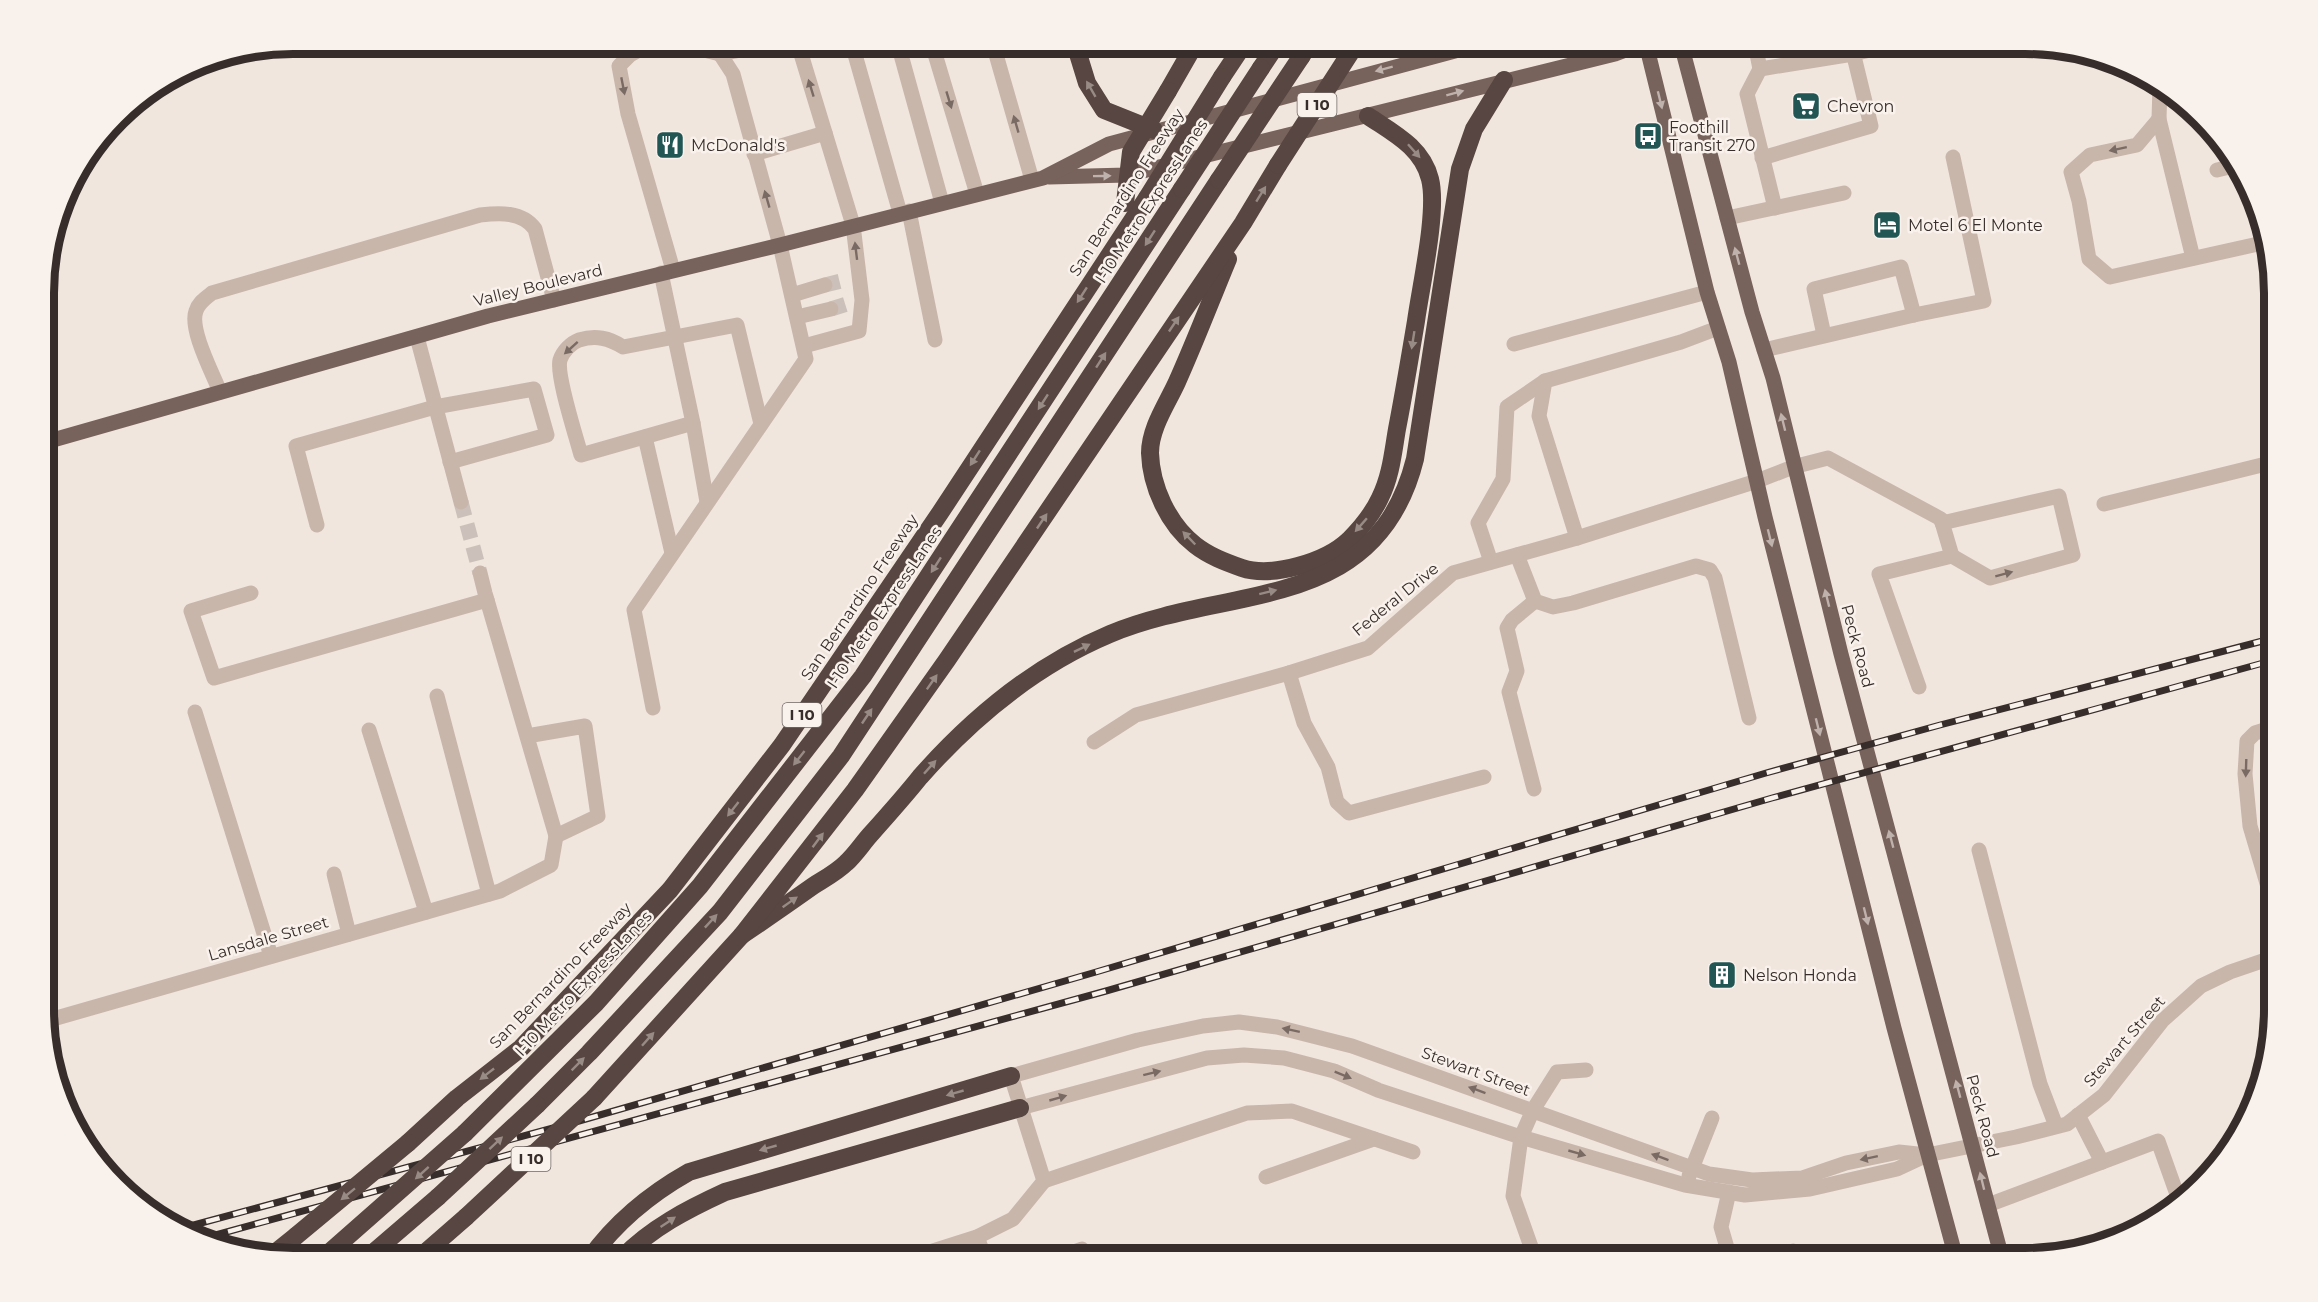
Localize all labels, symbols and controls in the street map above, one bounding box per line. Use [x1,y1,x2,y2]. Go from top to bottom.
one-way arrow [1375,65,1393,75]
one-way arrow [619,77,628,96]
one-way arrow [806,79,815,97]
one-way arrow [1086,80,1096,97]
one-way arrow [1445,88,1464,98]
supermarket icon: Chevron [1790,90,1822,122]
one-way arrow [945,91,954,109]
one-way arrow [1656,91,1666,109]
road number: I 10 [1298,93,1336,117]
place label: Chevron [1827,97,1894,116]
street label: San Bernardino Freeway [1065,105,1188,280]
one-way arrow [1011,115,1020,133]
street label: I-10 Metro ExpressLanes [1091,116,1212,287]
place label: Foothill Transit 270 [1669,118,1755,155]
bus stop icon: Foothill Transit 270 [1632,120,1664,152]
restaurant icon: McDonald's [654,129,686,161]
place label: McDonald's [691,136,785,155]
one-way arrow [1408,144,1421,159]
one-way arrow [2108,145,2127,154]
one-way arrow [1092,171,1111,181]
one-way arrow [1255,186,1266,202]
one-way arrow [762,190,771,208]
hotel icon: Motel 6 El Monte [1871,209,1903,241]
place label: Motel 6 El Monte [1908,216,2043,235]
one-way arrow [1145,230,1156,246]
one-way arrow [851,241,861,260]
one-way arrow [1732,246,1741,264]
street label: Valley Boulevard [472,260,605,311]
one-way arrow [1077,287,1088,303]
one-way arrow [1168,317,1180,333]
one-way arrow [1408,331,1417,350]
one-way arrow [563,341,578,355]
one-way arrow [1095,352,1106,368]
one-way arrow [1038,393,1049,410]
one-way arrow [1778,413,1788,431]
one-way arrow [970,450,981,467]
street label: San Bernardino Freeway [797,511,922,684]
one-way arrow [1036,513,1047,529]
one-way arrow [1355,517,1368,532]
street label: I-10 Metro ExpressLanes [823,522,946,692]
one-way arrow [1766,529,1776,547]
one-way arrow [1182,531,1196,545]
one-way arrow [931,556,942,573]
street label: Federal Drive [1348,559,1442,640]
one-way arrow [1995,569,2013,578]
one-way arrow [1259,586,1277,596]
one-way arrow [1821,588,1831,607]
street label: Peck Road [1837,602,1878,690]
one-way arrow [1073,643,1091,653]
one-way arrow [926,675,938,691]
road number: I 10 [782,703,822,727]
one-way arrow [862,708,873,724]
one-way arrow [1814,718,1824,736]
one-way arrow [793,750,806,766]
one-way arrow [2241,759,2250,778]
one-way arrow [922,760,936,774]
one-way arrow [727,800,739,816]
one-way arrow [1886,830,1895,848]
one-way arrow [811,832,824,848]
one-way arrow [782,896,798,908]
street label: San Bernardino Freeway [485,898,635,1052]
street label: I-10 Metro ExpressLanes [511,907,656,1060]
one-way arrow [1861,907,1871,925]
street label: Lansdale Street [206,912,331,965]
one-way arrow [704,914,717,929]
building icon: Nelson Honda [1706,959,1738,991]
place label: Nelson Honda [1743,966,1857,985]
street label: Stewart Street [2080,992,2169,1091]
one-way arrow [1281,1025,1300,1034]
one-way arrow [641,1032,655,1047]
street label: Stewart Street [1419,1043,1533,1100]
one-way arrow [571,1057,586,1071]
one-way arrow [480,1068,495,1080]
one-way arrow [1143,1068,1162,1078]
one-way arrow [1334,1070,1352,1080]
street label: Peck Road [1962,1072,2003,1160]
one-way arrow [1952,1079,1962,1098]
one-way arrow [1468,1084,1486,1094]
one-way arrow [946,1089,964,1098]
one-way arrow [1049,1092,1067,1102]
one-way arrow [489,1136,504,1150]
one-way arrow [759,1144,777,1153]
road number: I 10 [512,1147,550,1171]
one-way arrow [1568,1149,1586,1158]
one-way arrow [1651,1151,1669,1161]
one-way arrow [1860,1154,1879,1163]
one-way arrow [415,1165,429,1179]
one-way arrow [1977,1172,1986,1190]
one-way arrow [340,1188,355,1200]
one-way arrow [659,1216,675,1228]

